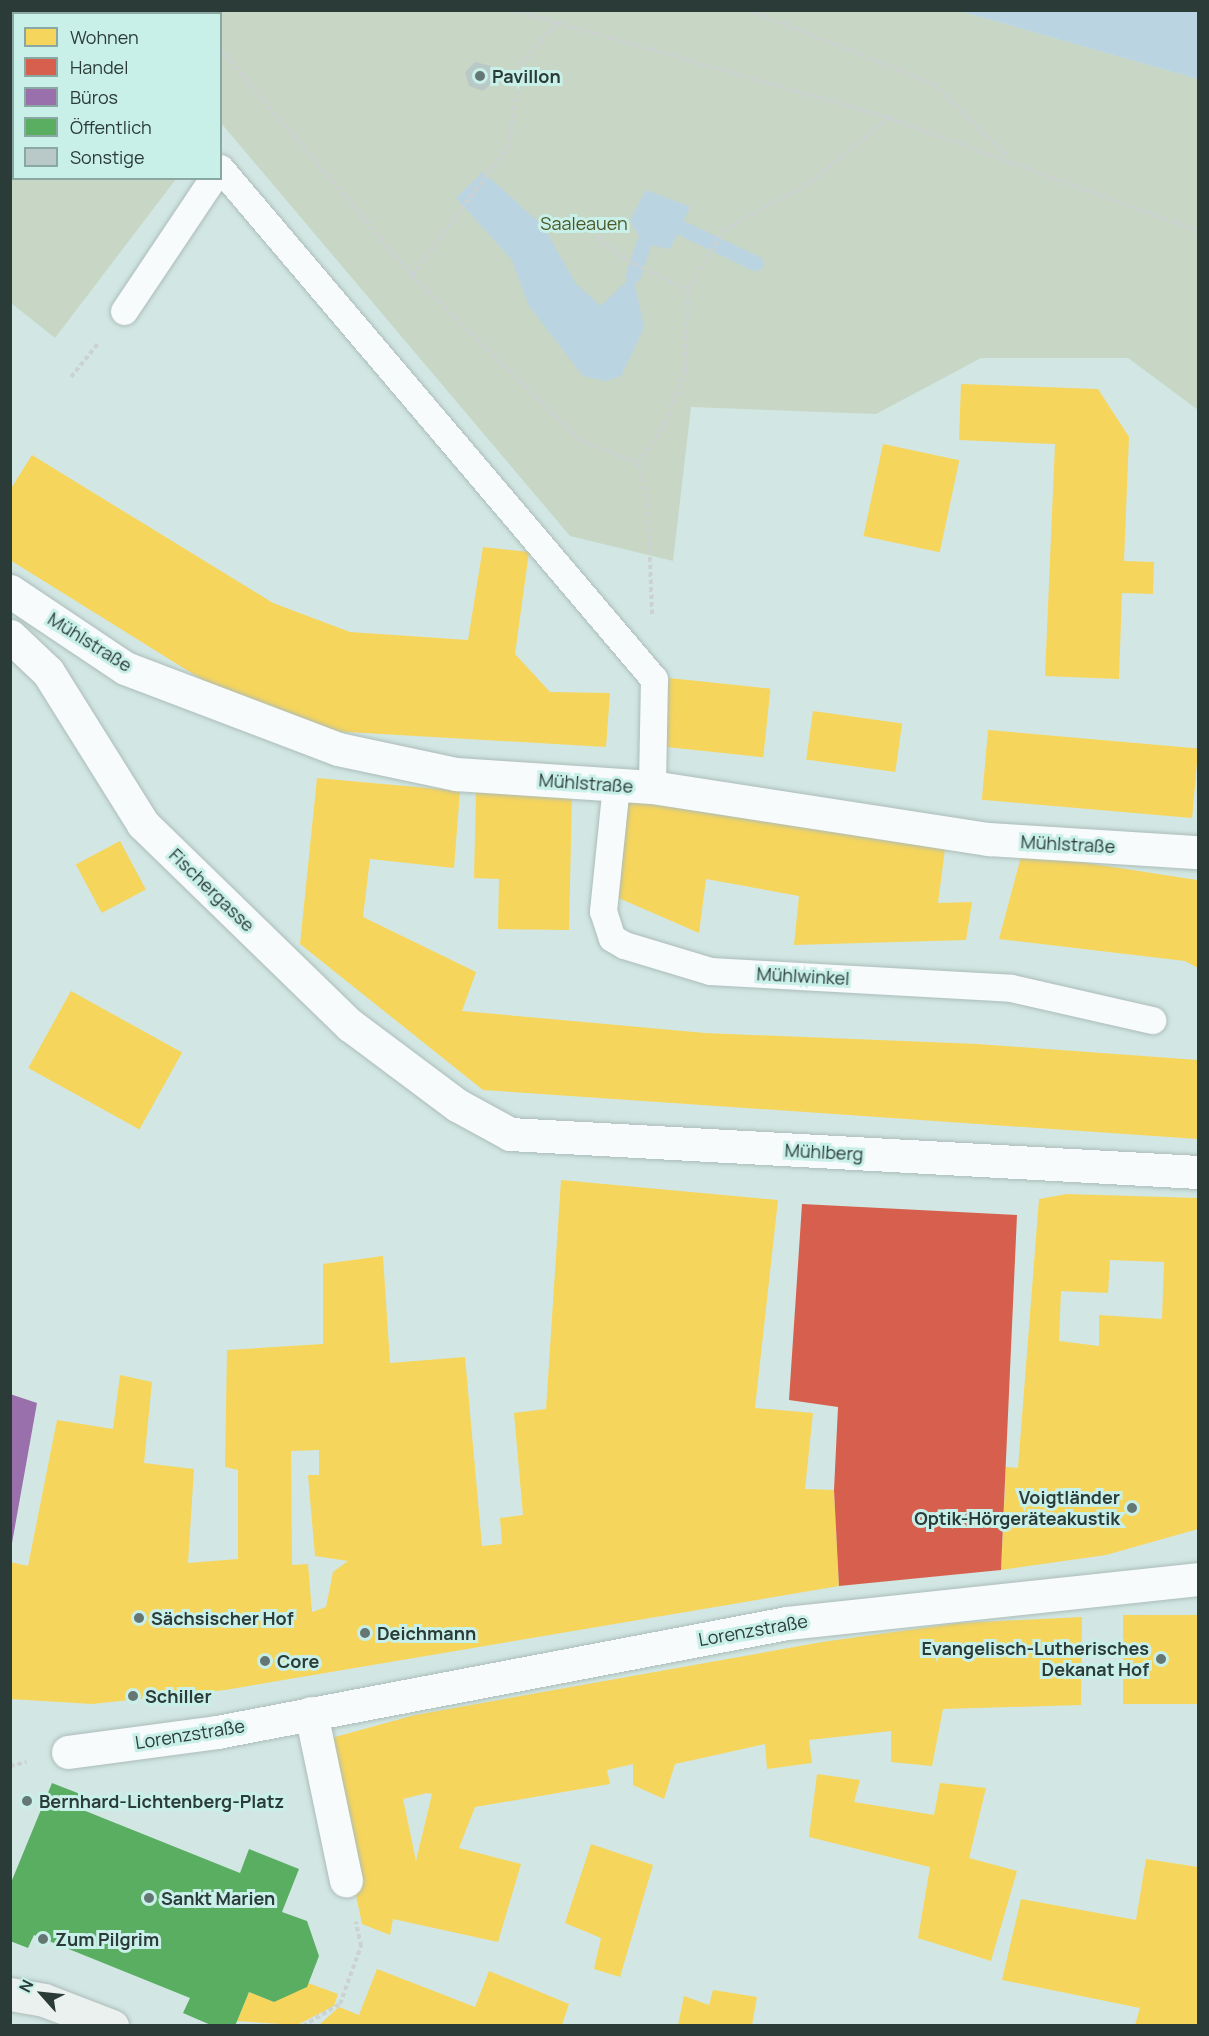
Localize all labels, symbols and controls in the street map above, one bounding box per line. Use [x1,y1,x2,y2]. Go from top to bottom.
legend [12,12,222,180]
text: Wohnen [70,25,139,49]
text: Handel [70,55,128,79]
place label: Pavillon [492,65,561,87]
marker: Pavillon [473,69,487,83]
text: Büros [70,85,118,109]
text: Öffentlich [70,115,152,139]
text: Sonstige [70,145,144,169]
park label: Saaleauen [540,212,628,234]
street label: Mühlstraße [44,608,136,676]
street label: Mühlstraße [538,769,634,797]
street label: Mühlstraße [1020,831,1116,857]
street label: Fischergasse [165,844,259,936]
street label: Mühlwinkel [756,963,850,989]
street label: Mühlberg [784,1139,864,1165]
place label: Voigtländer Optik-Hörgeräteakustik [914,1487,1120,1530]
marker: Voigtländer Optik-Hörgeräteakustik [1125,1501,1139,1515]
place label: Sächsischer Hof [151,1607,294,1629]
street label: Lorenzstraße [697,1610,809,1650]
marker: Sächsischer Hof [132,1611,146,1625]
place label: Deichmann [377,1622,476,1644]
marker: Deichmann [358,1626,372,1640]
place label: Evangelisch-Lutherisches Dekanat Hof [922,1638,1149,1680]
place label: Core [277,1650,319,1672]
marker: Evangelisch-Lutherisches Dekanat Hof [1154,1652,1168,1666]
marker: Core [258,1654,272,1668]
place label: Schiller [145,1685,212,1707]
marker: Schiller [126,1689,140,1703]
street label: Lorenzstraße [134,1715,246,1753]
place label: Bernhard-Lichtenberg-Platz [39,1790,284,1812]
marker: Bernhard-Lichtenberg-Platz [20,1794,34,1808]
place label: Sankt Marien [161,1887,275,1909]
marker: Sankt Marien [142,1891,156,1905]
place label: Zum Pilgrim [55,1928,159,1950]
marker: Zum Pilgrim [36,1932,50,1946]
north arrow [12,1964,72,2024]
text: N [14,1976,38,1996]

